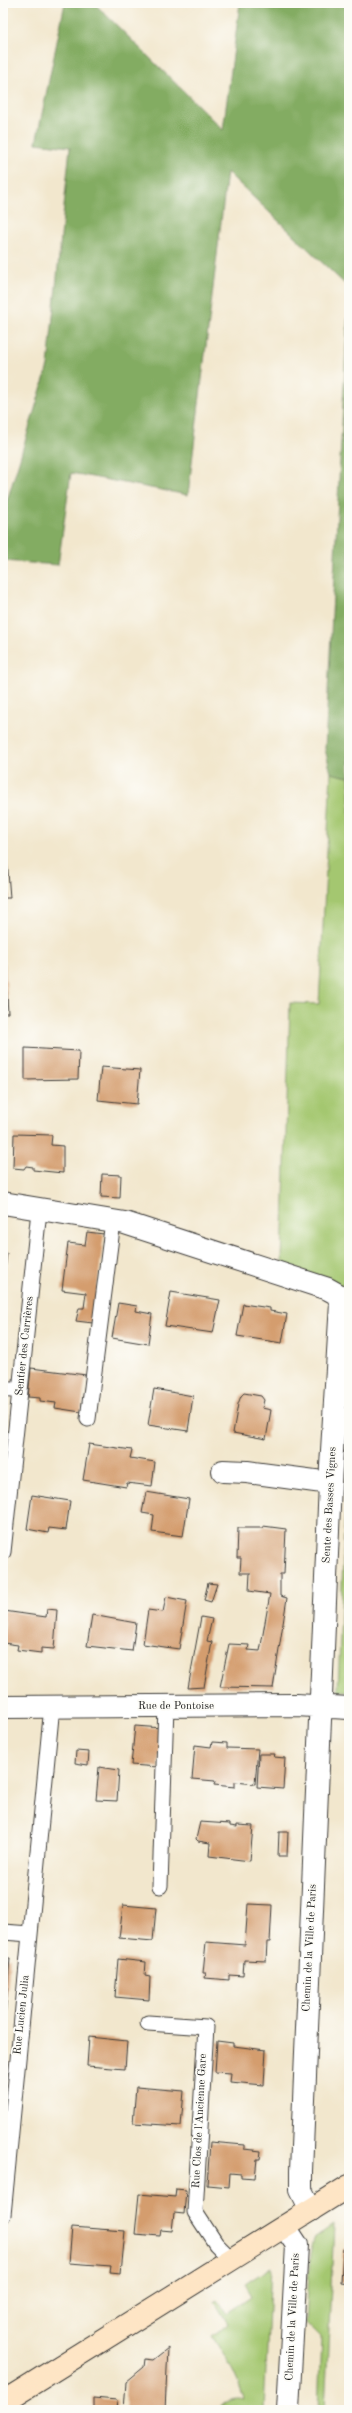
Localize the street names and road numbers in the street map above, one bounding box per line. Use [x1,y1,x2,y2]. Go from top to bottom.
street label: Sentier des Carrières [14,1295,36,1396]
street label: Sente des Basses Vignes [321,1446,339,1564]
street label: Rue de Pontoise [138,1701,214,1712]
street label: Chemin de la Ville de Paris [301,1884,319,2012]
street label: Rue Lucien Julia [12,1974,32,2055]
street label: Rue Clos de l'Ancienne Gare [191,2053,209,2189]
street label: Chemin de la Ville de Paris [284,2253,302,2381]

